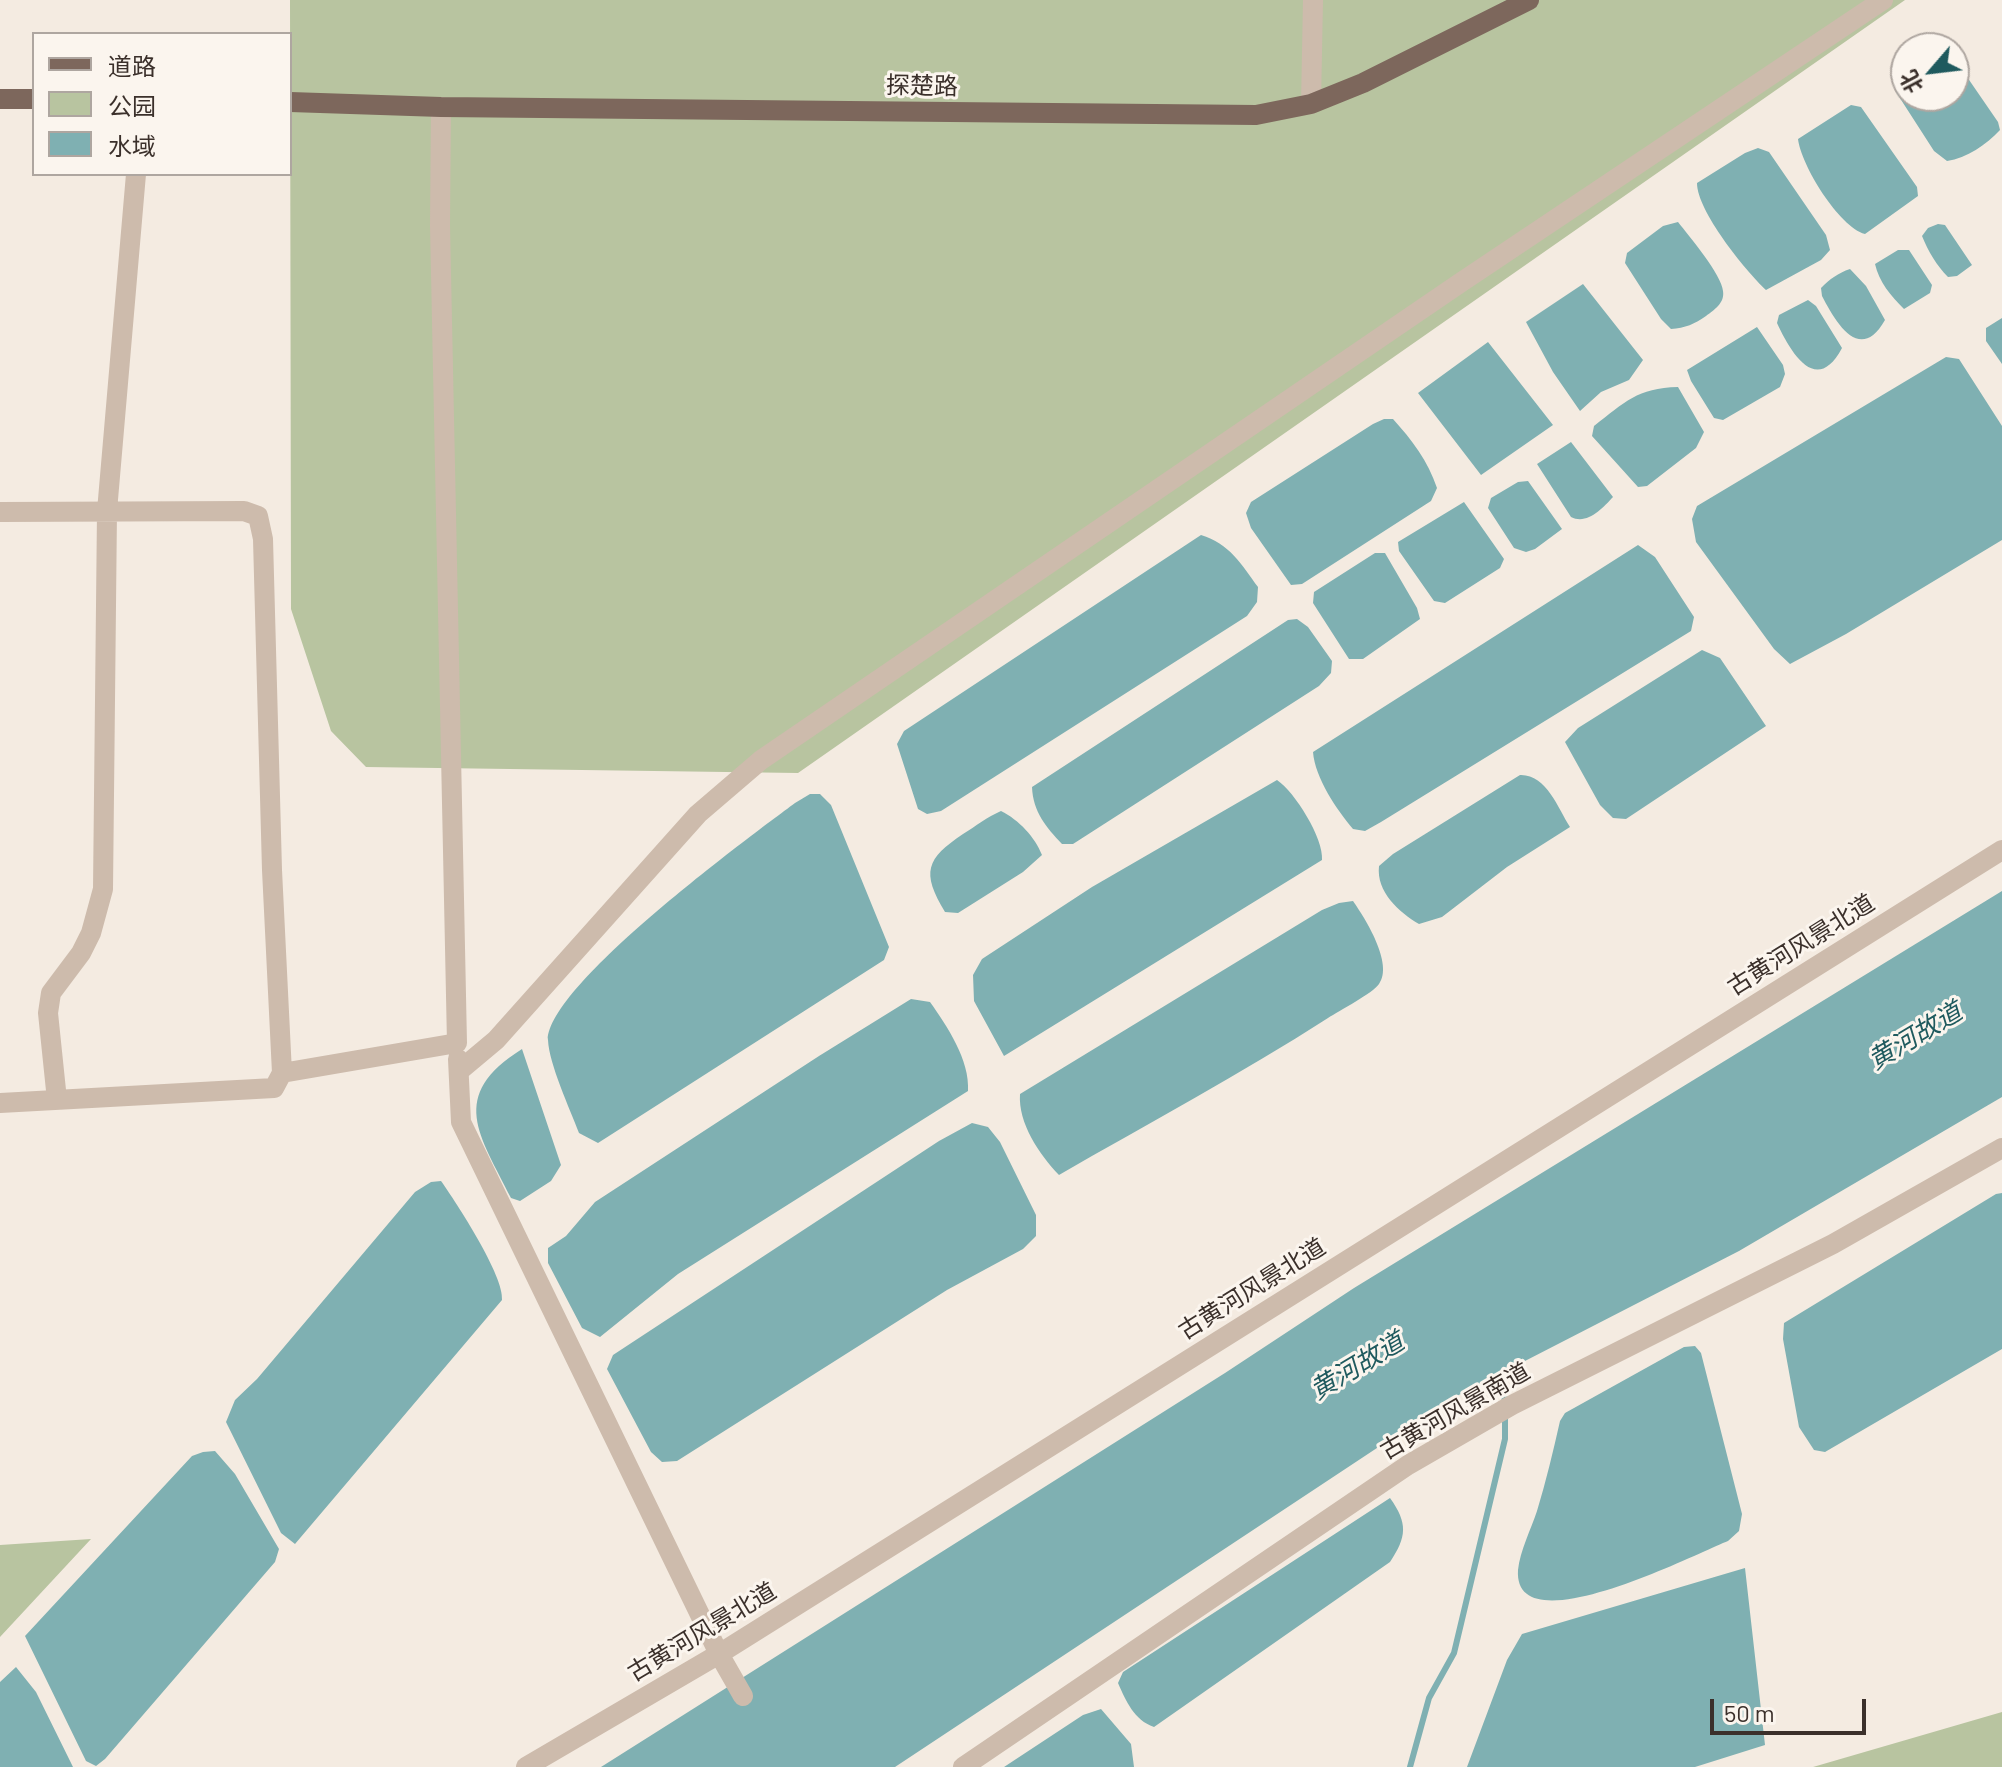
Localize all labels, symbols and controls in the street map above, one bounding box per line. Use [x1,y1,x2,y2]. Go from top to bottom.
legend [32,32,292,176]
north arrow [1890,32,1970,112]
text: 道路 [108,51,156,80]
text: 北 [1894,67,1927,98]
street label: 探楚路 [886,71,958,101]
text: 公园 [108,91,156,120]
text: 水域 [108,131,156,160]
street label: 古黄河风景北道 [1722,888,1880,1002]
water label: 黄河故道 [1862,996,1968,1076]
street label: 古黄河风景北道 [1173,1232,1331,1346]
water label: 黄河故道 [1304,1326,1410,1406]
street label: 古黄河风景南道 [1375,1357,1535,1465]
street label: 古黄河风景北道 [623,1576,781,1688]
scale bar [1714,1683,1870,1733]
text: 50 m [1724,1698,1775,1727]

